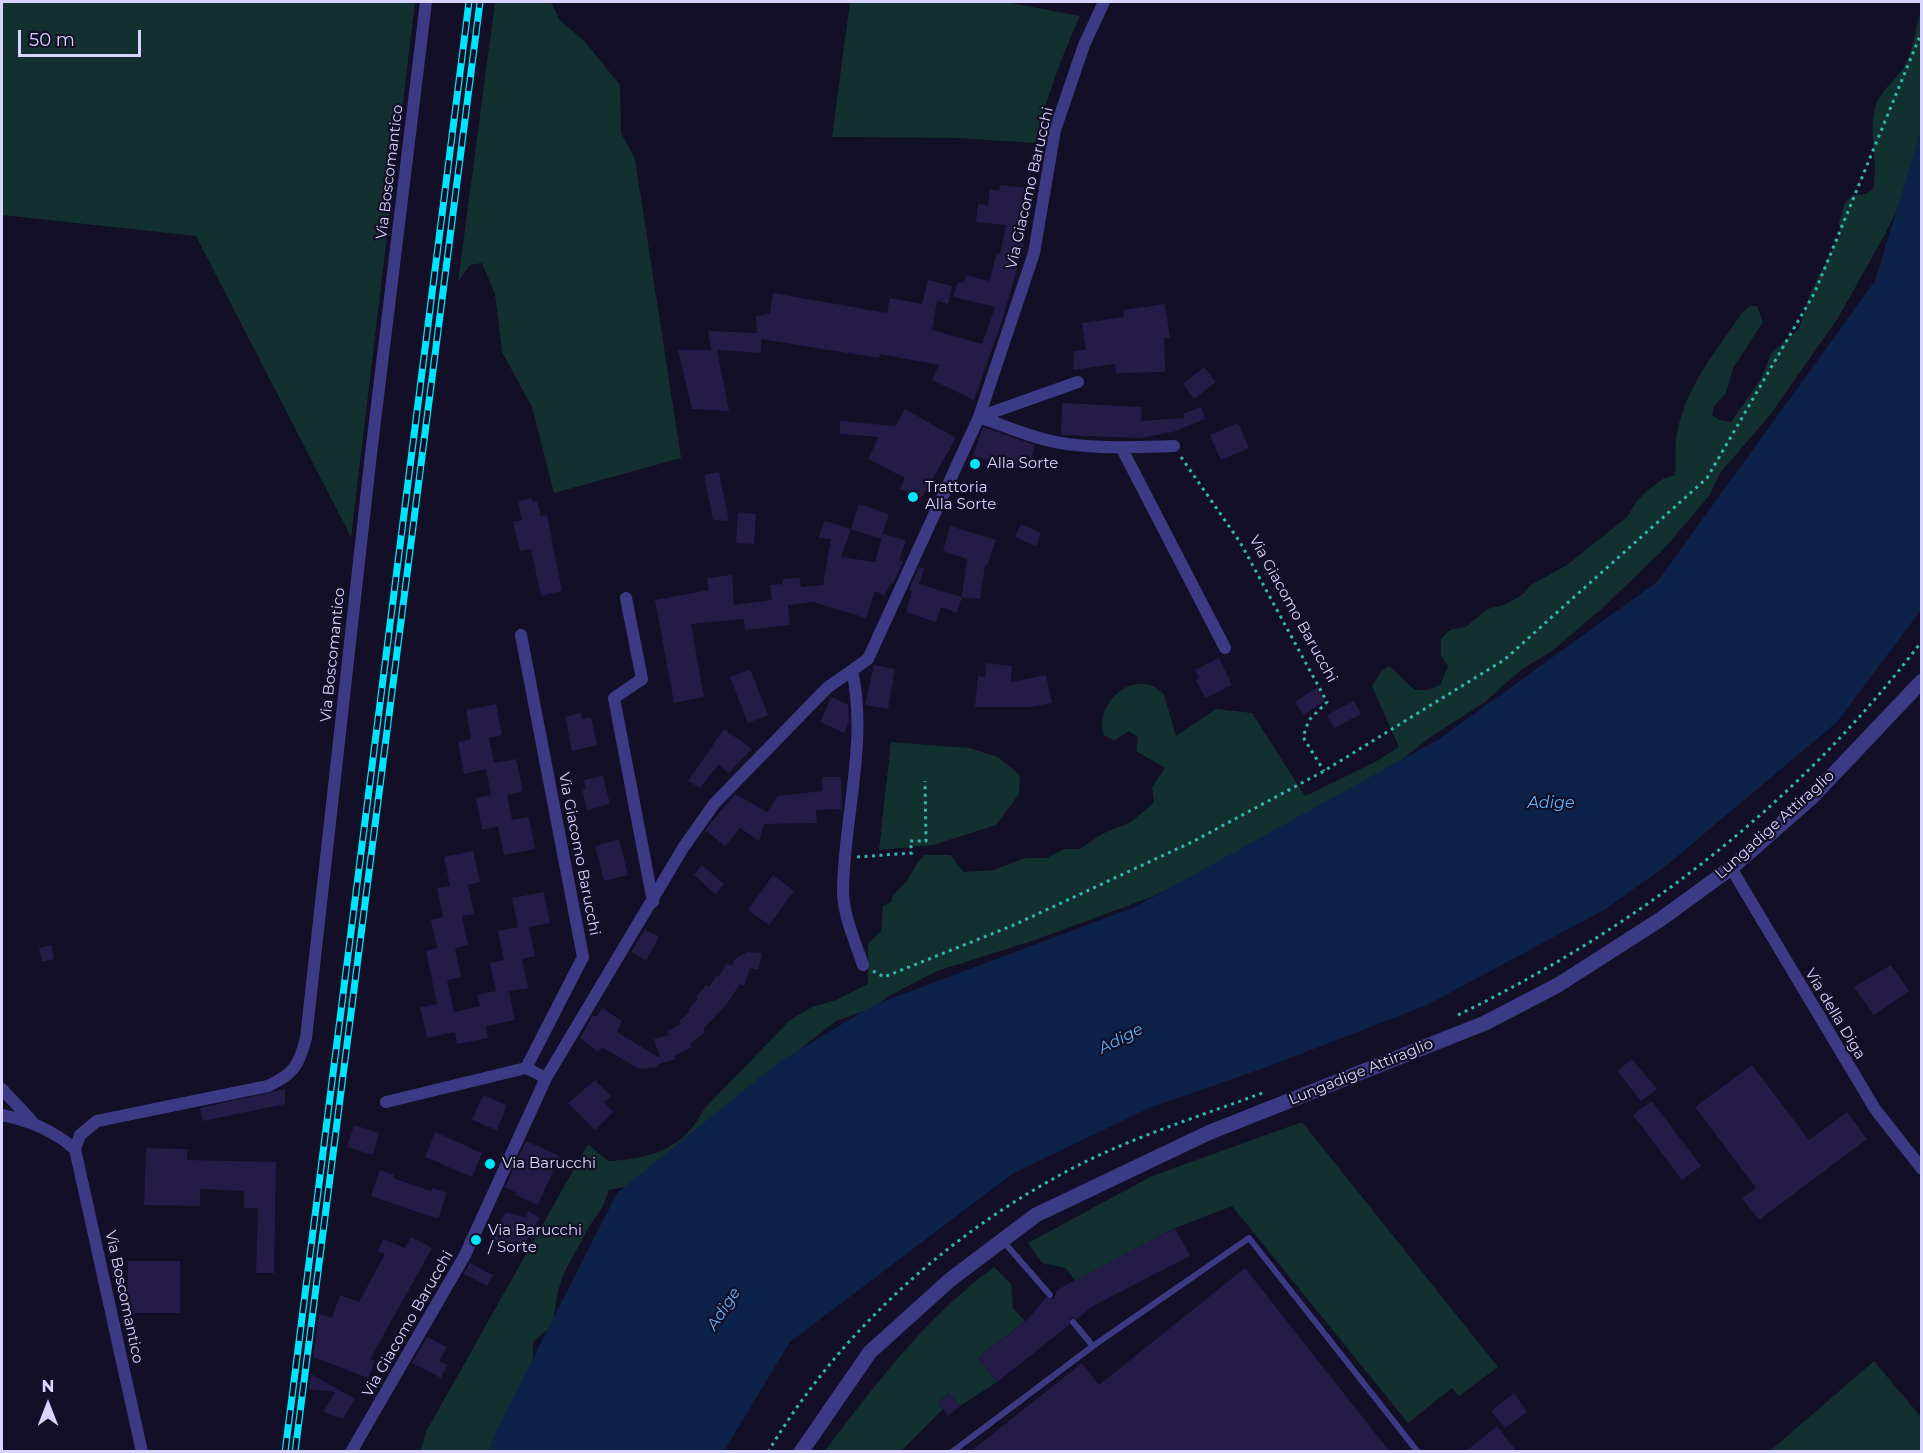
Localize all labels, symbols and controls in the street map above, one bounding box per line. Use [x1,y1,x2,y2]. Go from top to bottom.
scale bar [21,18,144,56]
text: 50 m [29,29,75,51]
street label: Via Boscomantico [373,104,407,240]
street label: Via Giacomo Barucchi [1003,105,1057,271]
place label: Alla Sorte [987,455,1058,473]
marker: Alla Sorte [968,457,982,471]
place label: Trattoria Alla Sorte [925,479,996,514]
marker: Trattoria Alla Sorte [906,490,920,504]
street label: Via Giacomo Barucchi [1245,532,1341,686]
street label: Via Boscomantico [317,587,349,723]
street label: Lungadige Attiraglio [1712,767,1838,883]
street label: Via Giacomo Barucchi [554,771,604,937]
water label: Adige [1527,793,1575,813]
street label: Via della Diga [1801,965,1869,1063]
water label: Adige [1096,1020,1146,1058]
street label: Lungadige Attiraglio [1286,1035,1436,1109]
place label: Via Barucchi [502,1155,596,1173]
marker: Via Barucchi [483,1157,497,1171]
place label: Via Barucchi / Sorte [488,1222,582,1257]
street label: Via Boscomantico [101,1229,147,1365]
marker: Via Barucchi / Sorte [469,1233,483,1247]
street label: Via Giacomo Barucchi [359,1248,457,1400]
water label: Adige [703,1284,745,1334]
north arrow [18,1375,78,1435]
text: N [42,1377,54,1396]

